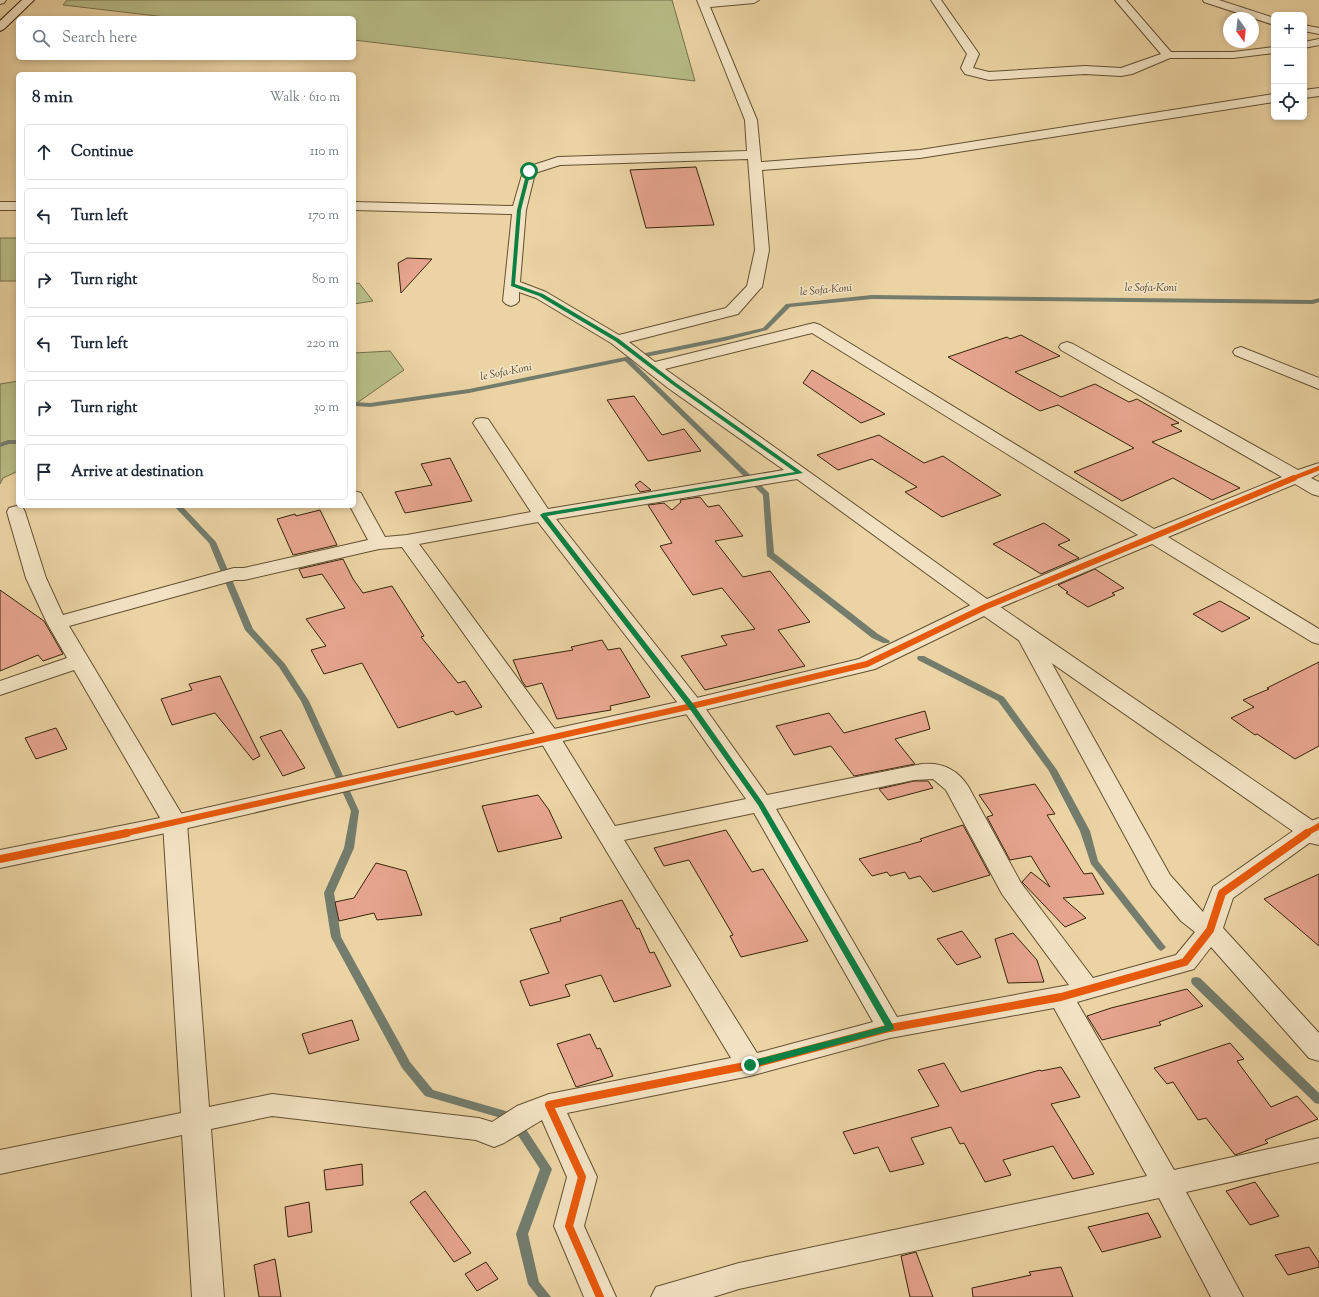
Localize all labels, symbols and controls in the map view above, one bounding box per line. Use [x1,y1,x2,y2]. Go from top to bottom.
north arrow [1223,12,1259,48]
map controls [1271,12,1307,120]
button: + [1271,12,1307,48]
search box [16,16,356,60]
icon: search [30,27,52,49]
text: Search here [62,28,137,49]
button: − [1271,48,1307,84]
button: locate [1271,84,1307,120]
text: 8 min [32,86,73,110]
text: Walk · 610 m [270,89,340,107]
icon: ahead [33,141,55,163]
text: Continue [71,142,133,163]
text: 110 m [310,143,339,161]
route start [520,162,538,180]
icon: left [33,205,55,227]
text: Turn left [71,206,128,227]
text: 170 m [308,207,339,225]
icon: right [33,269,55,291]
text: Turn right [71,270,137,291]
text: 80 m [312,271,339,289]
water label: le Sofa-Koni [799,280,853,300]
water label: le Sofa-Koni [1125,280,1177,296]
icon: left [33,333,55,355]
text: Turn left [71,334,128,355]
text: 220 m [306,335,339,353]
water label: le Sofa-Koni [479,359,533,385]
icon: right [33,397,55,419]
text: Turn right [71,398,137,419]
text: 30 m [313,399,339,417]
icon: arrive [33,461,55,483]
text: Arrive at destination [71,462,204,483]
route end [741,1056,759,1074]

